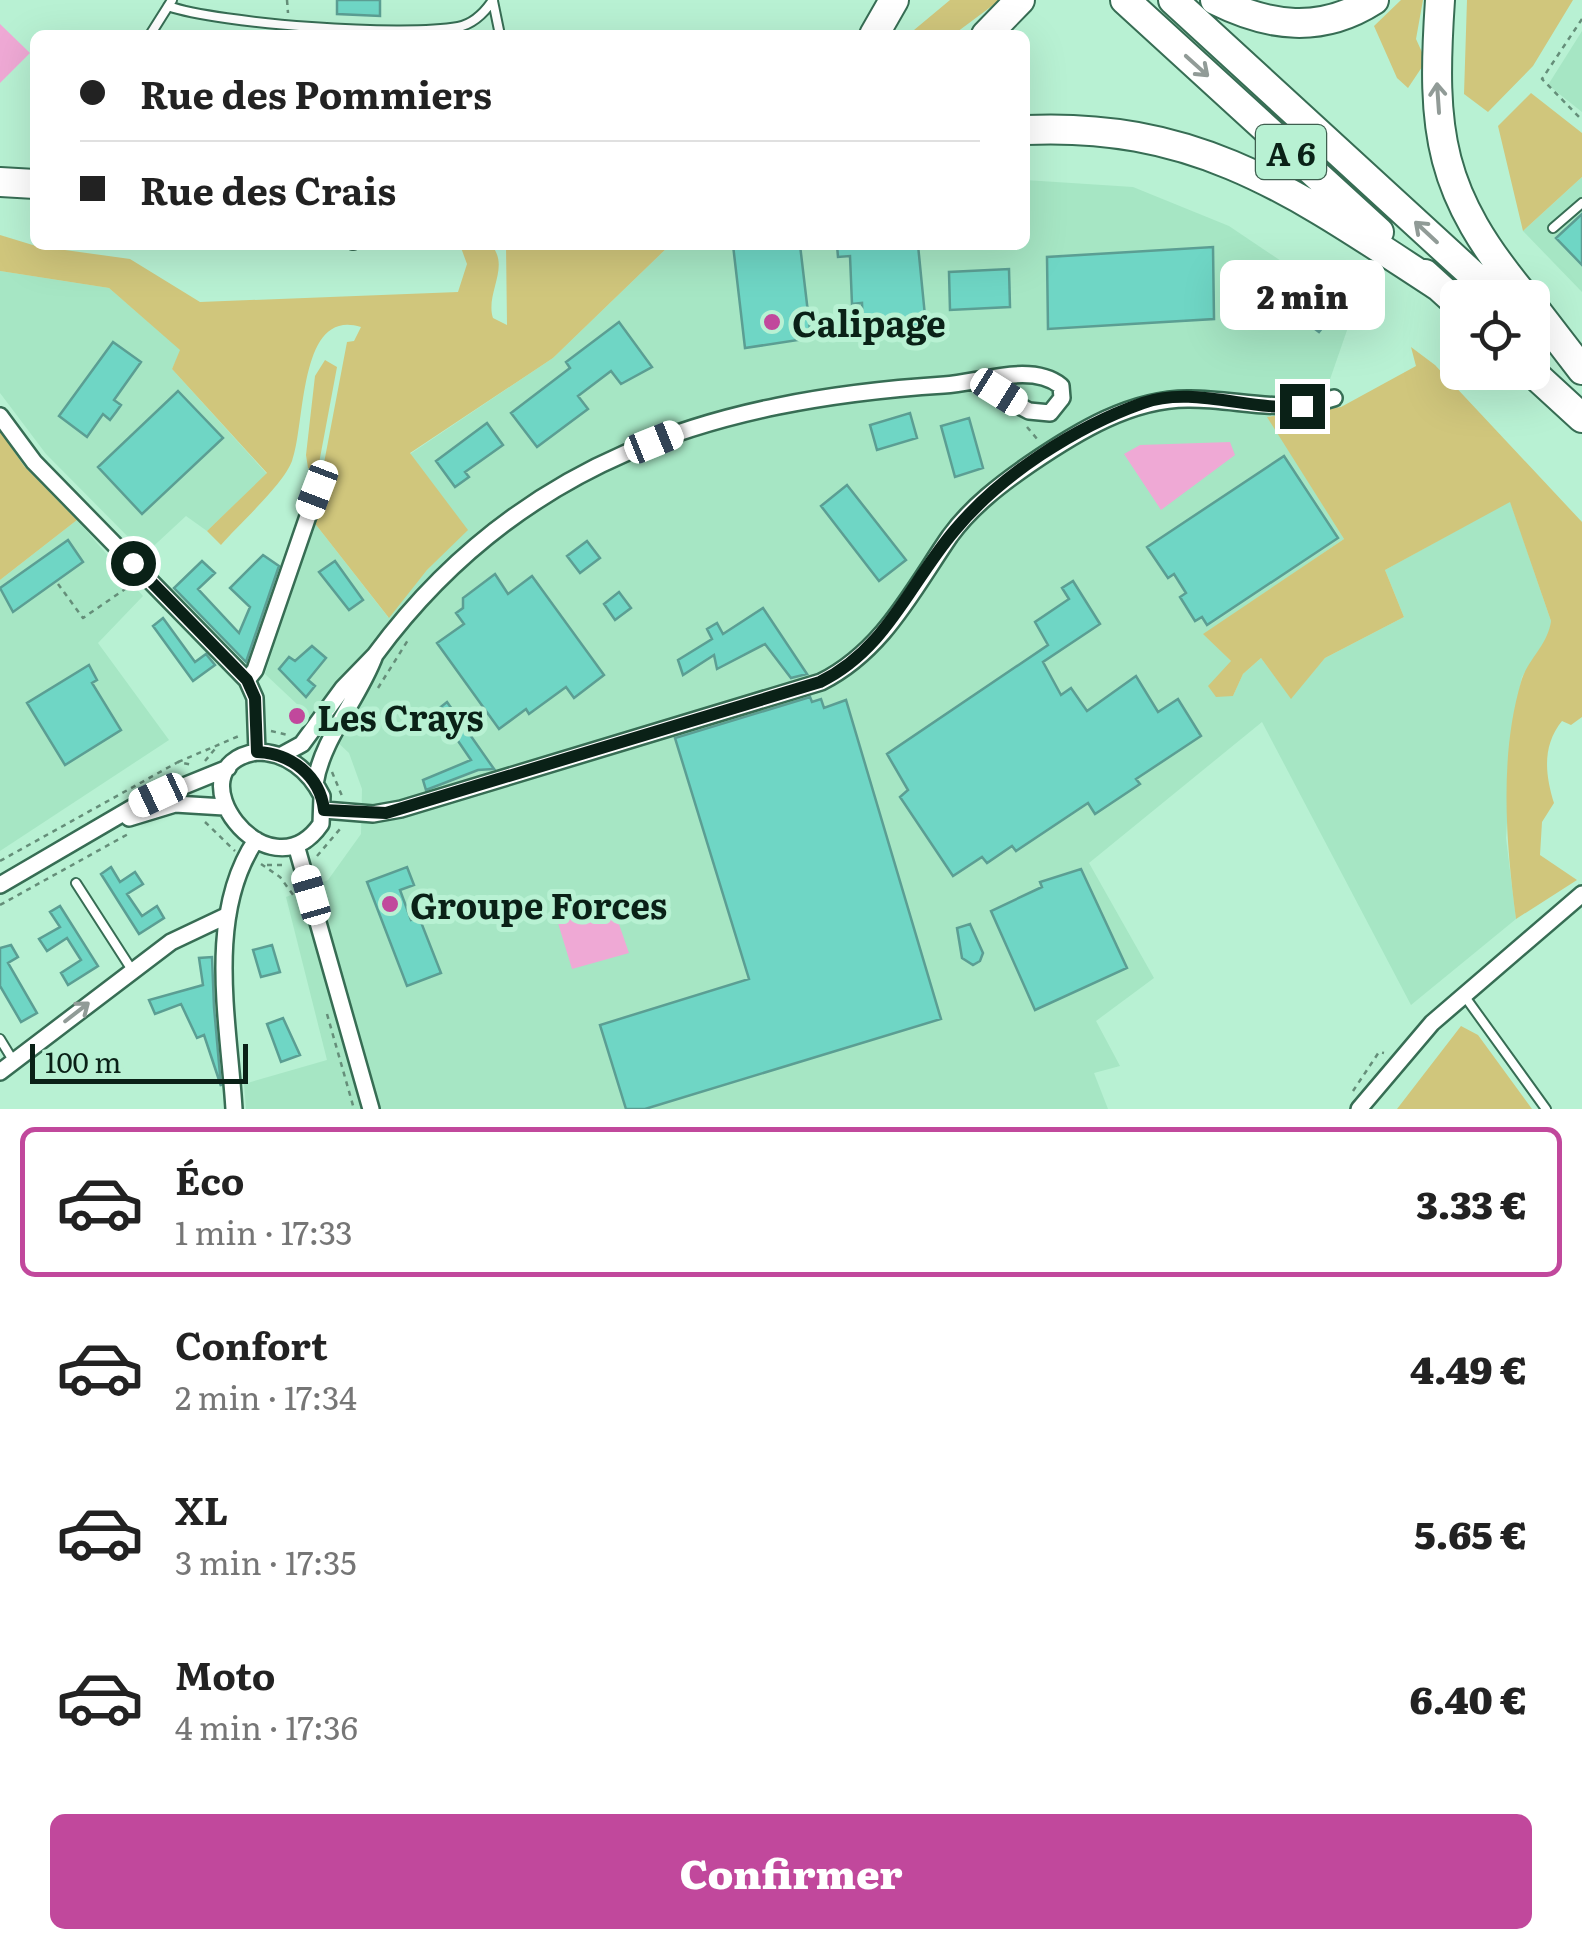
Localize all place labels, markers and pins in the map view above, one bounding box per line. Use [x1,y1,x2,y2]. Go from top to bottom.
place label: Calipage [792,296,946,348]
marker: Calipage [761,311,783,333]
place label: Les Crays [317,690,484,742]
marker: Les Crays [286,705,308,727]
place label: Groupe Forces [410,878,667,930]
marker: Groupe Forces [379,893,401,915]

